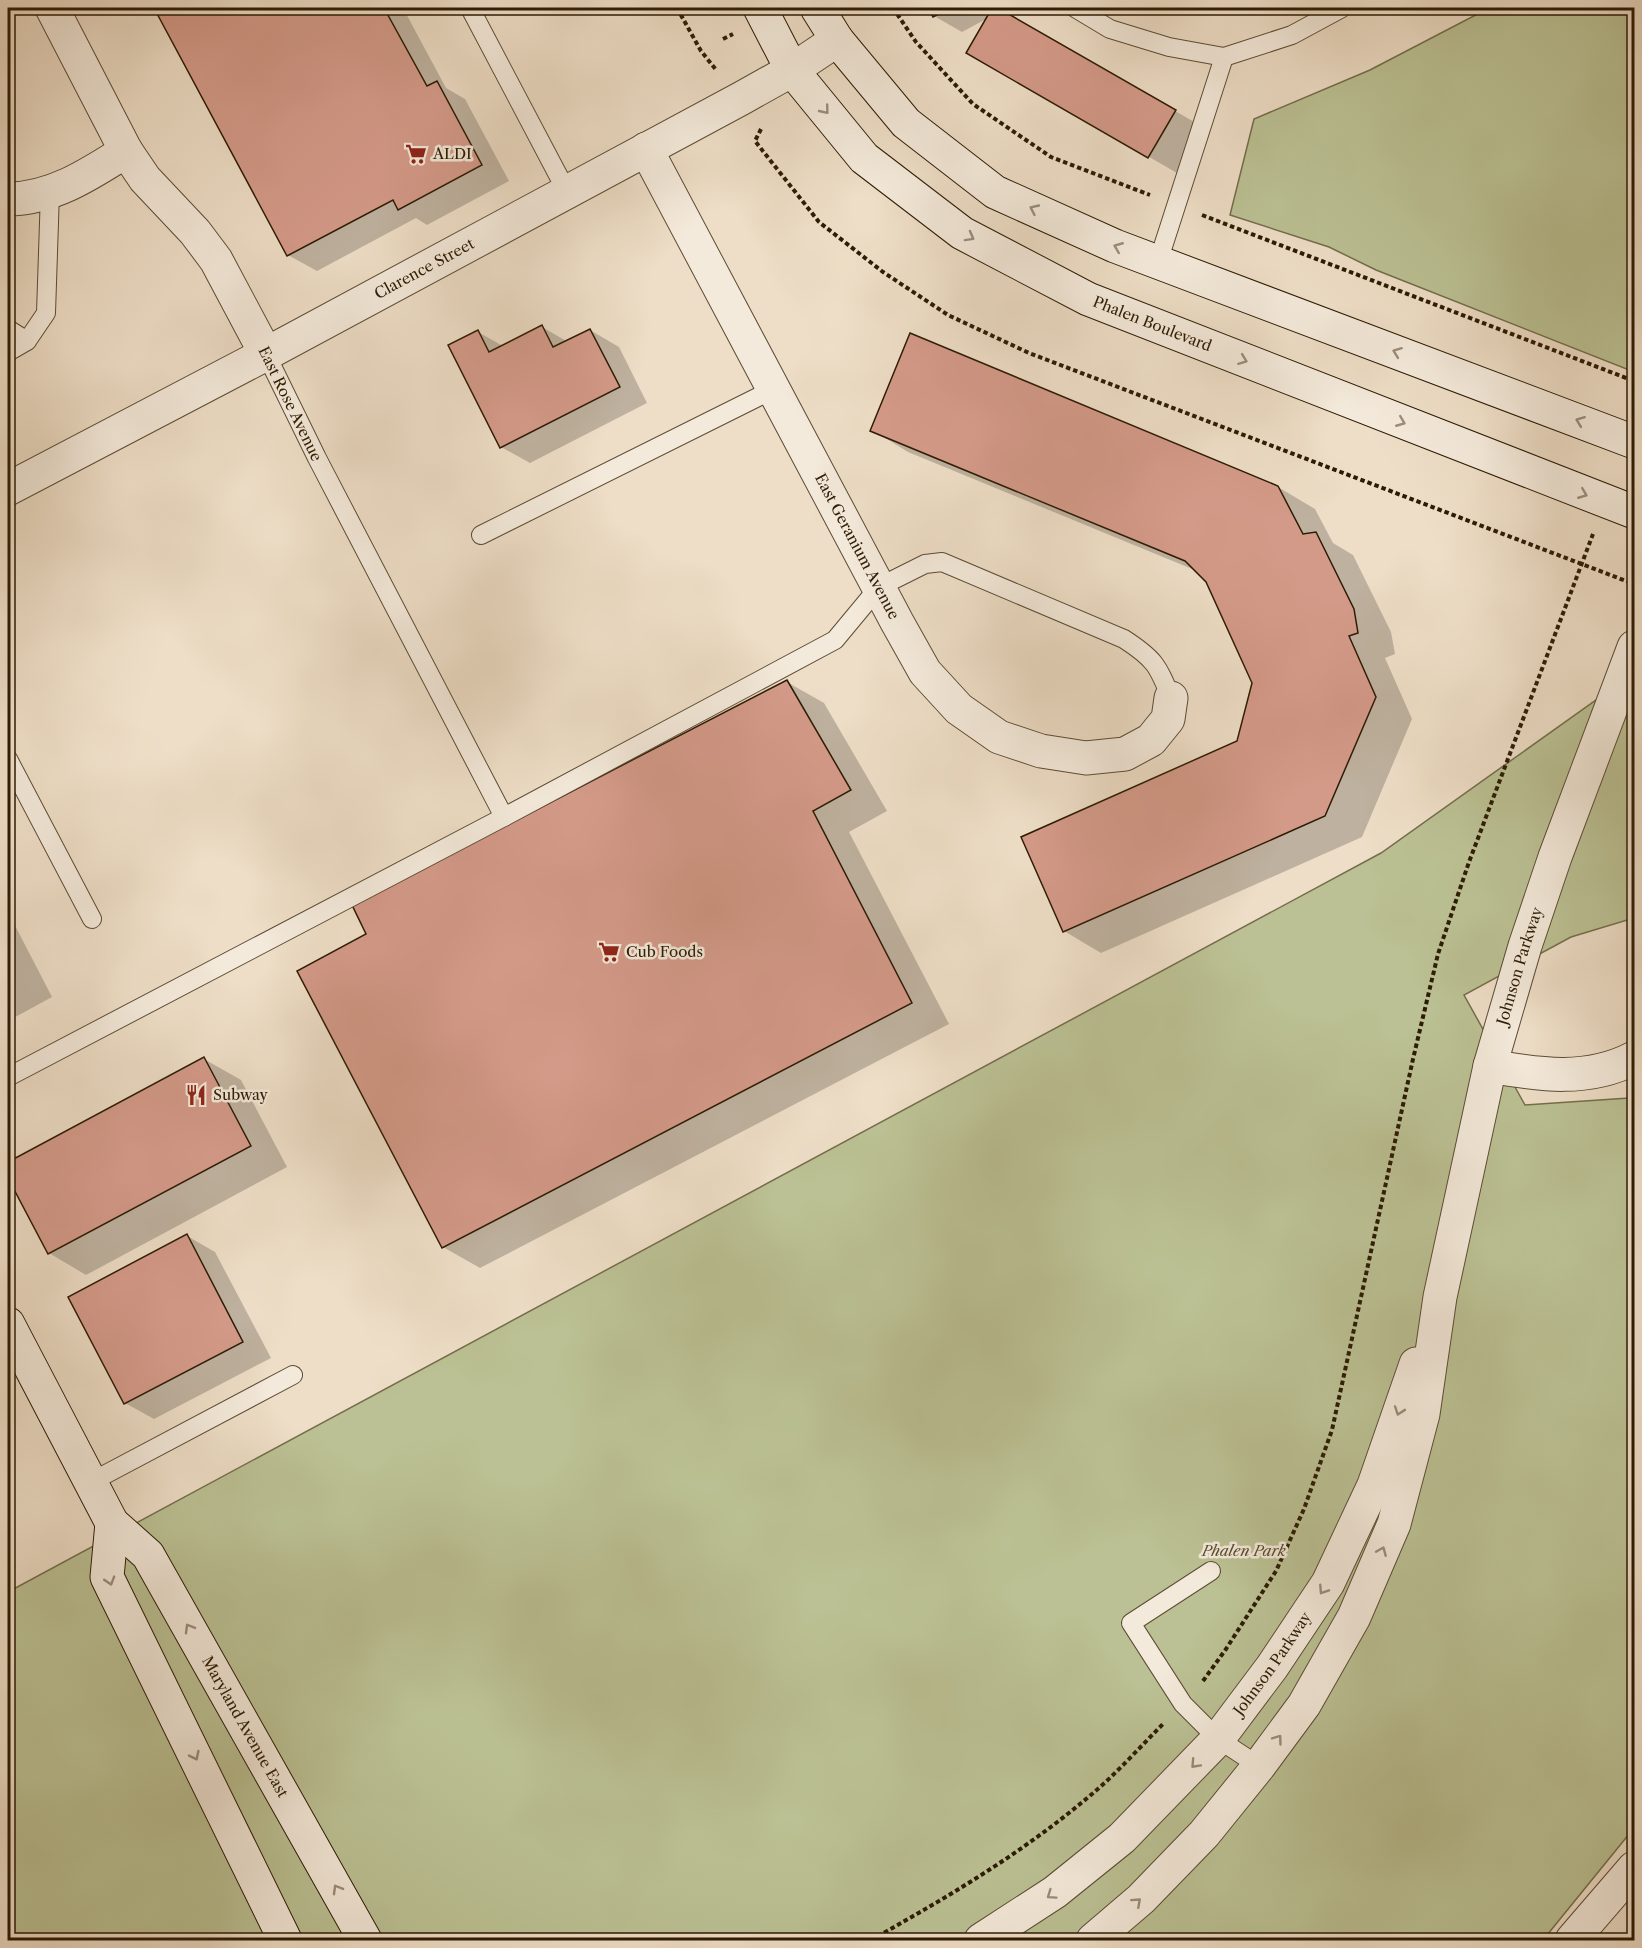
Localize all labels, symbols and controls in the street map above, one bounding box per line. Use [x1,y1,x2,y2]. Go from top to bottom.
one-way arrow [817,103,828,114]
supermarket icon: ALDI [404,142,428,166]
place label: ALDI [432,144,472,163]
one-way arrow [1030,205,1041,217]
one-way arrow [964,230,974,241]
street label: Clarence Street [371,233,478,303]
one-way arrow [1113,242,1124,254]
street label: Phalen Boulevard [1090,292,1214,355]
street label: East Rose Avenue [254,343,327,464]
one-way arrow [1392,347,1403,360]
one-way arrow [1237,353,1248,365]
one-way arrow [1395,415,1406,427]
one-way arrow [1575,416,1586,428]
street label: East Geranium Avenue [811,470,904,623]
one-way arrow [1576,487,1587,499]
street label: Johnson Parkway [1492,904,1547,1029]
supermarket icon: Cub Foods [597,940,621,964]
place label: Cub Foods [626,942,703,961]
restaurant icon: Subway [184,1083,208,1107]
place label: Subway [213,1085,268,1104]
one-way arrow [1394,1406,1407,1416]
park label: Phalen Park [1201,1541,1286,1560]
one-way arrow [1375,1546,1387,1557]
one-way arrow [103,1575,115,1585]
one-way arrow [1319,1584,1330,1595]
street label: Johnson Parkway [1228,1608,1315,1721]
one-way arrow [185,1624,197,1634]
street label: Maryland Avenue East [198,1653,293,1801]
one-way arrow [1271,1735,1282,1746]
one-way arrow [187,1750,199,1761]
one-way arrow [1191,1756,1202,1767]
one-way arrow [333,1885,344,1895]
one-way arrow [1046,1888,1057,1899]
one-way arrow [1130,1898,1140,1909]

